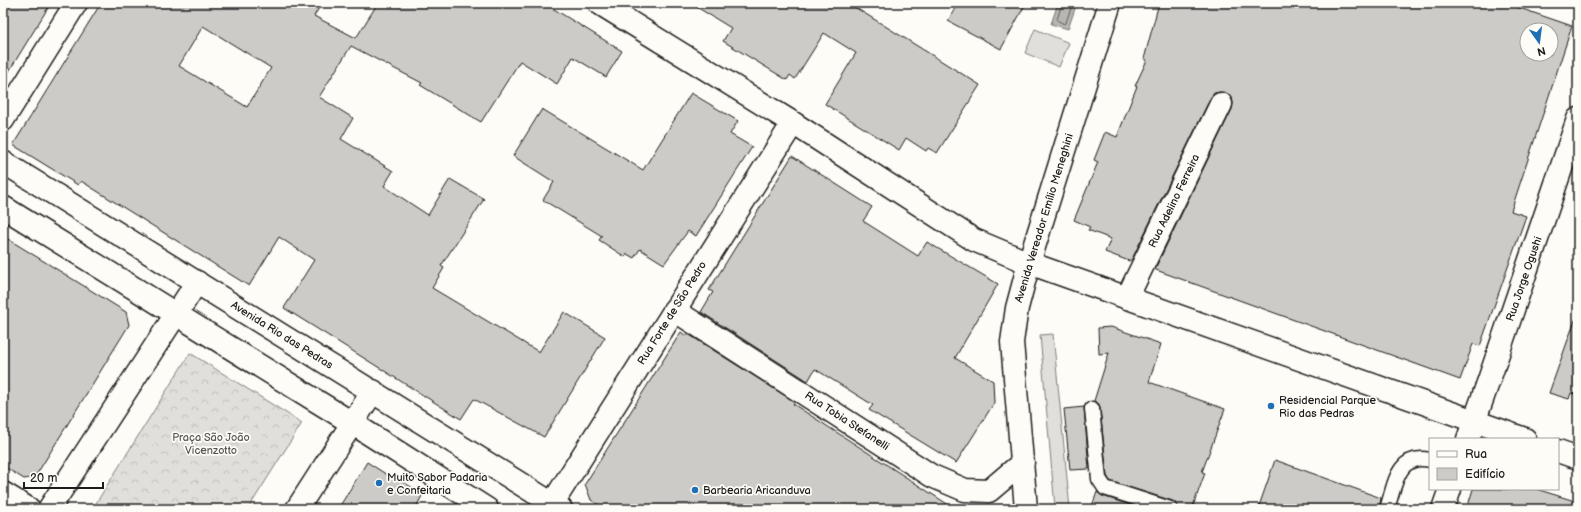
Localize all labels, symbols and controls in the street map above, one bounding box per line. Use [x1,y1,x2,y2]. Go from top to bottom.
north arrow [1519,22,1559,62]
text: N [1536,44,1547,59]
street label: Avenida Vereador Emílio Meneghini [1012,132,1076,304]
street label: Rua Adelino Ferreira [1146,152,1202,250]
street label: Rua Jorge Ogushi [1503,235,1545,323]
street label: Rua Forte de São Pedro [635,259,709,367]
street label: Avenida Rio das Pedras [229,298,336,372]
street label: Rua Tobia Stefanelli [802,389,892,453]
place label: Residencial Parque Rio das Pedras [1279,394,1376,420]
marker: Residencial Parque Rio das Pedras [1266,401,1276,411]
park label: Praça São João Vicenzotto [172,431,250,457]
legend [1429,438,1559,490]
text: Rua [1465,447,1487,462]
scale bar [24,464,103,490]
text: Edifício [1465,467,1505,482]
text: 20 m [30,471,57,486]
place label: Muito Sabor Padaria e Confeitaria [387,471,488,497]
marker: Muito Sabor Padaria e Confeitaria [374,478,384,488]
place label: Barbearia Aricanduva [703,484,811,497]
marker: Barbearia Aricanduva [690,485,700,495]

